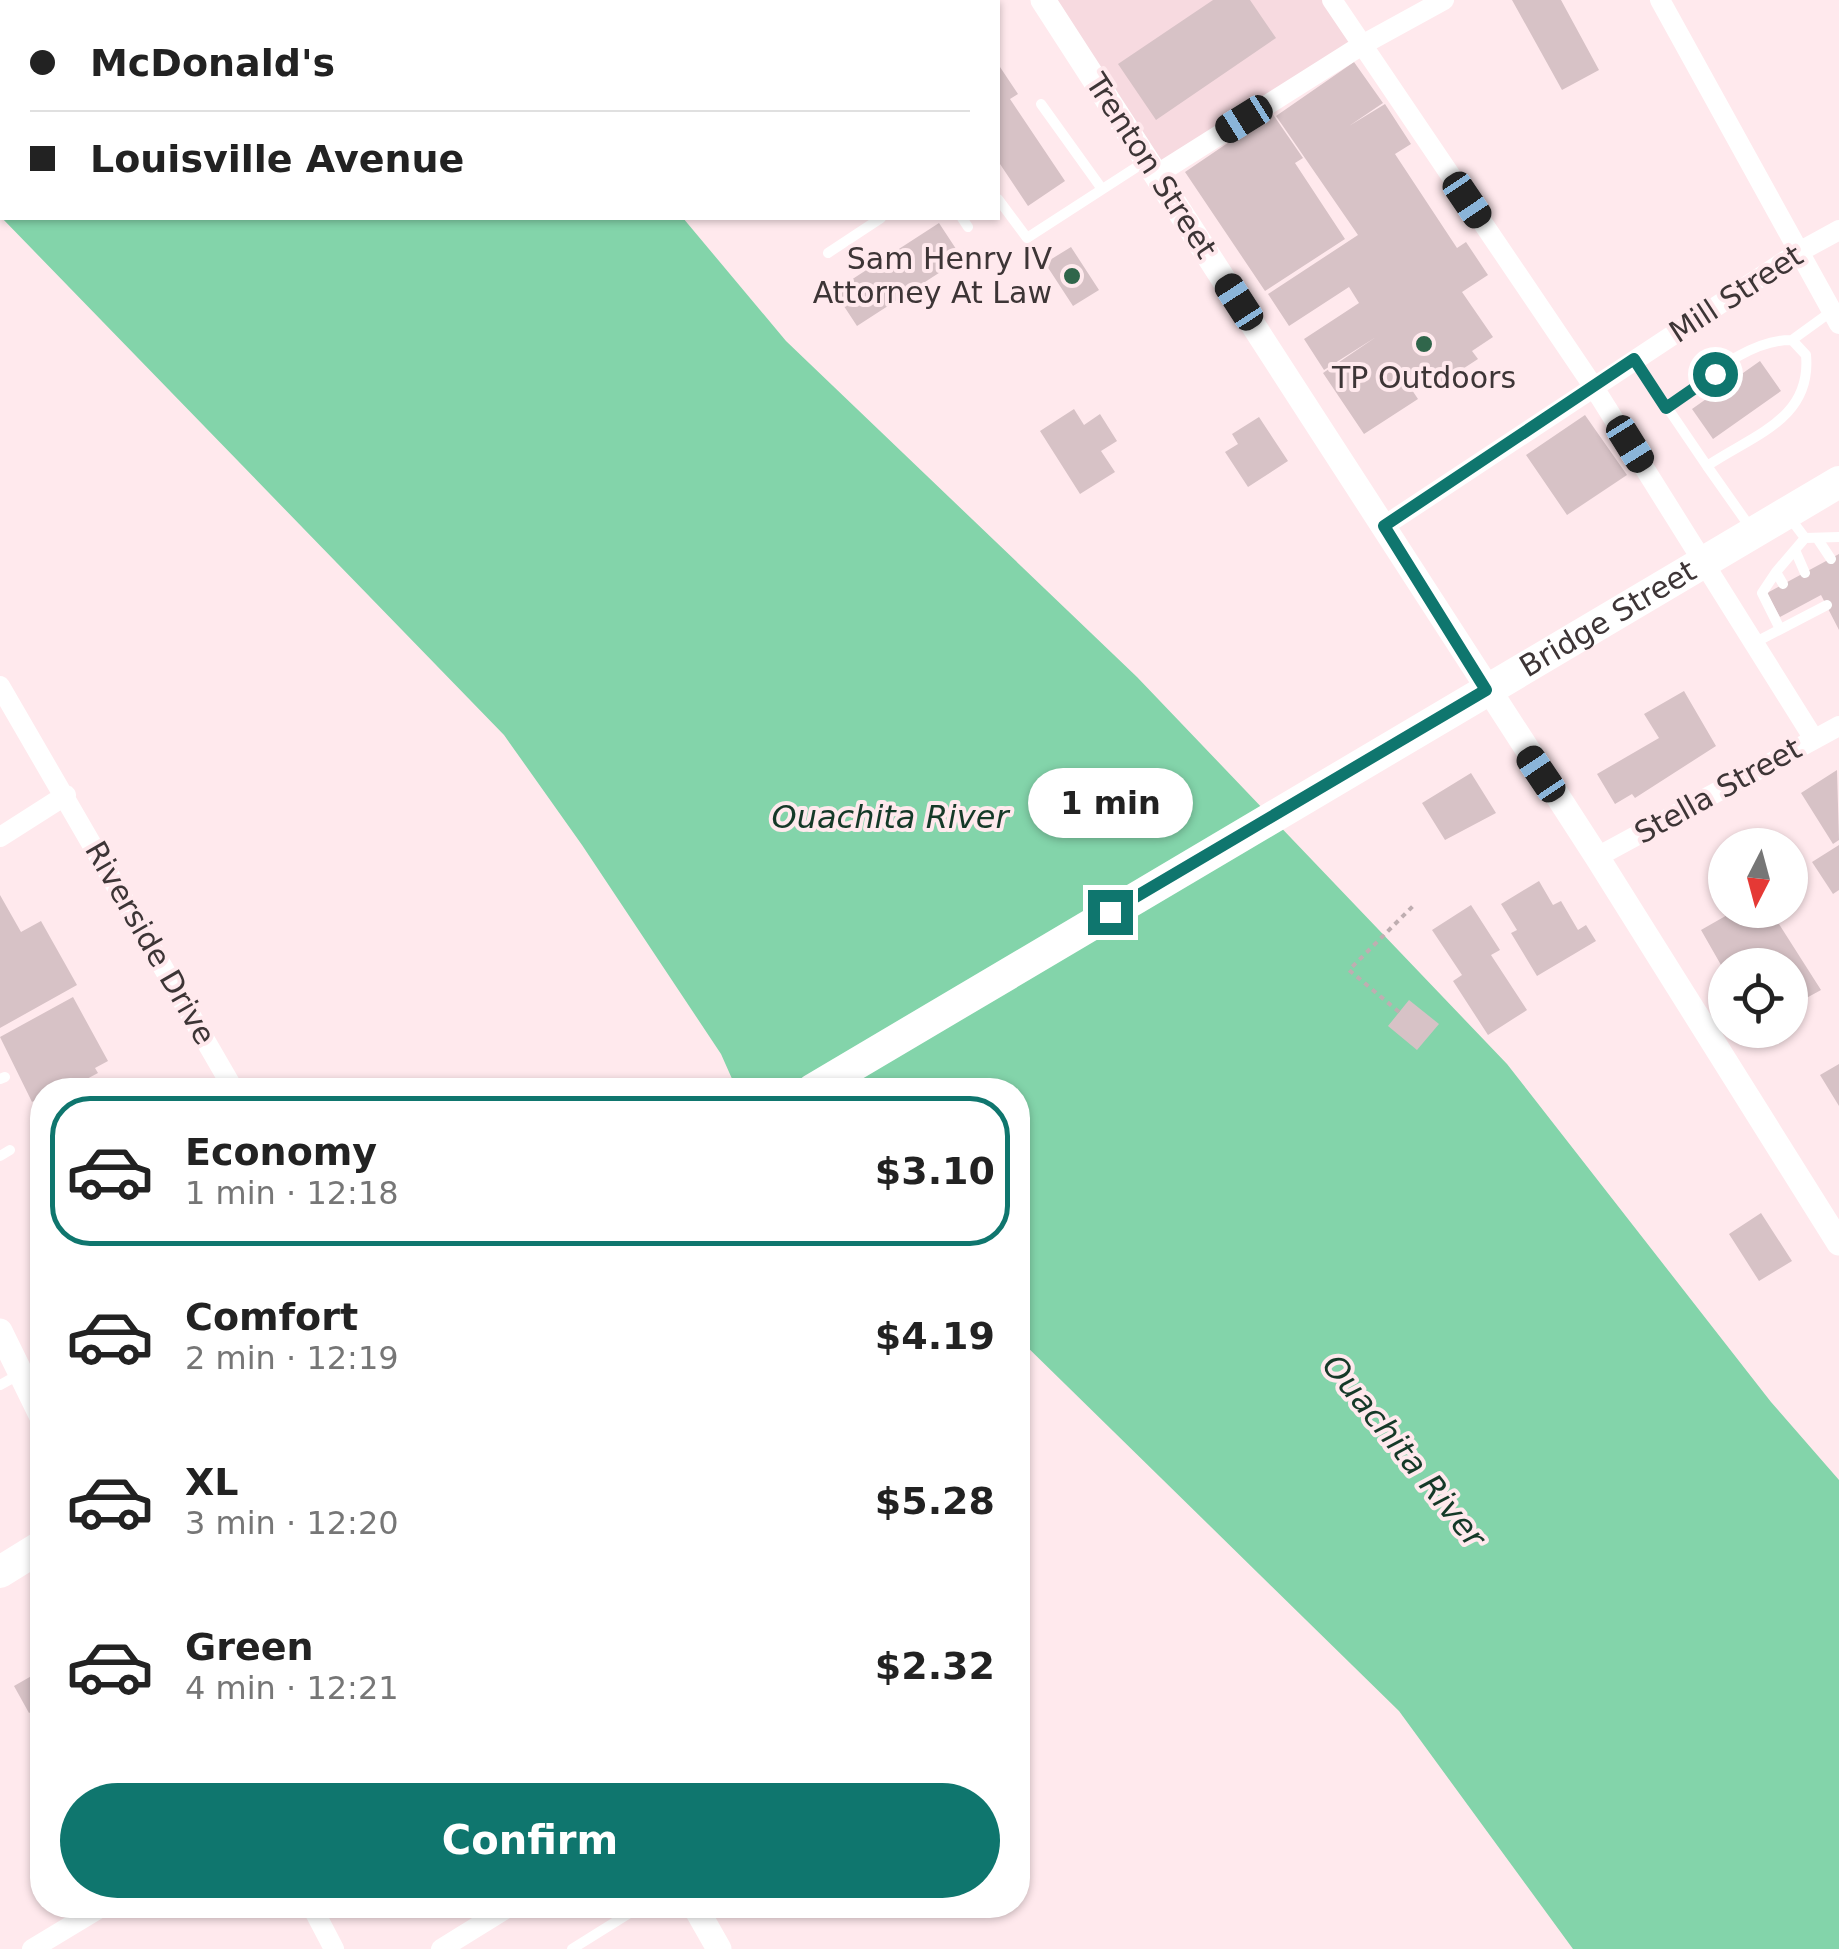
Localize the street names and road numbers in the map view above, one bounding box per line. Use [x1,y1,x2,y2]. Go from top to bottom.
street label: Trenton Street [1078,66,1224,265]
street label: Mill Street [1663,237,1809,350]
street label: Bridge Street [1513,553,1702,684]
street label: Stella Street [1628,730,1807,851]
street label: Riverside Drive [78,835,223,1051]

